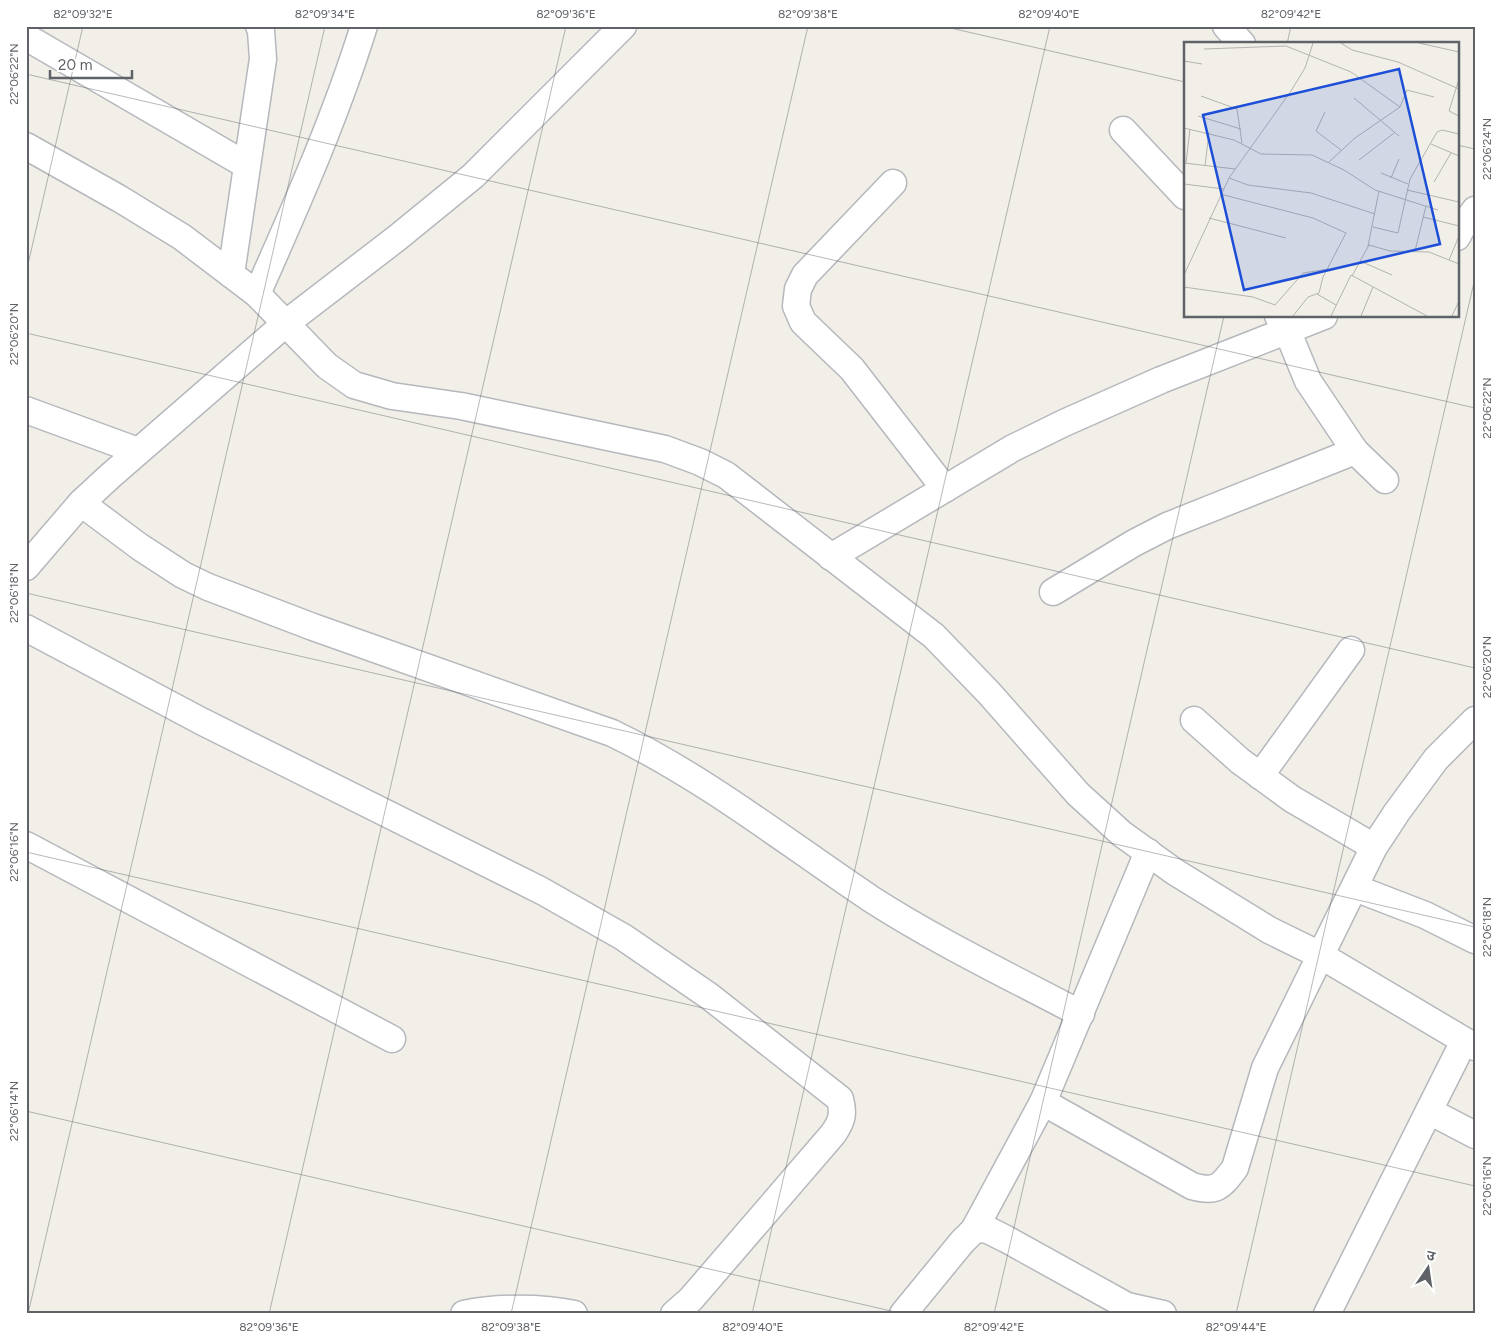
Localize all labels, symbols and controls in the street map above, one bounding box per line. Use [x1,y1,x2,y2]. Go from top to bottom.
text: 82°09'32"E [53,7,113,21]
text: 82°09'34"E [295,7,355,21]
text: 82°09'36"E [536,7,596,21]
text: 82°09'38"E [778,7,838,21]
text: 82°09'40"E [1018,7,1080,21]
text: 82°09'42"E [1261,7,1321,21]
inset map [1184,42,1458,318]
text: 22°06'22"N [7,43,21,105]
scale bar [50,48,132,80]
text: 20 m [58,56,92,74]
text: 22°06'24"N [1480,118,1494,180]
text: 22°06'20"N [7,303,21,365]
text: 22°06'22"N [1480,377,1494,439]
text: 22°06'18"N [7,563,21,623]
text: 22°06'20"N [1480,636,1494,698]
text: 22°06'16"N [7,822,21,882]
text: 22°06'18"N [1480,897,1494,957]
text: 22°06'14"N [7,1081,21,1141]
text: 22°06'16"N [1480,1156,1494,1216]
north arrow [1404,1242,1454,1292]
text: उ [1425,1247,1437,1265]
text: 82°09'36"E [239,1320,299,1334]
text: 82°09'38"E [481,1320,541,1334]
text: 82°09'40"E [722,1320,784,1334]
text: 82°09'42"E [964,1320,1024,1334]
text: 82°09'44"E [1205,1320,1267,1334]

